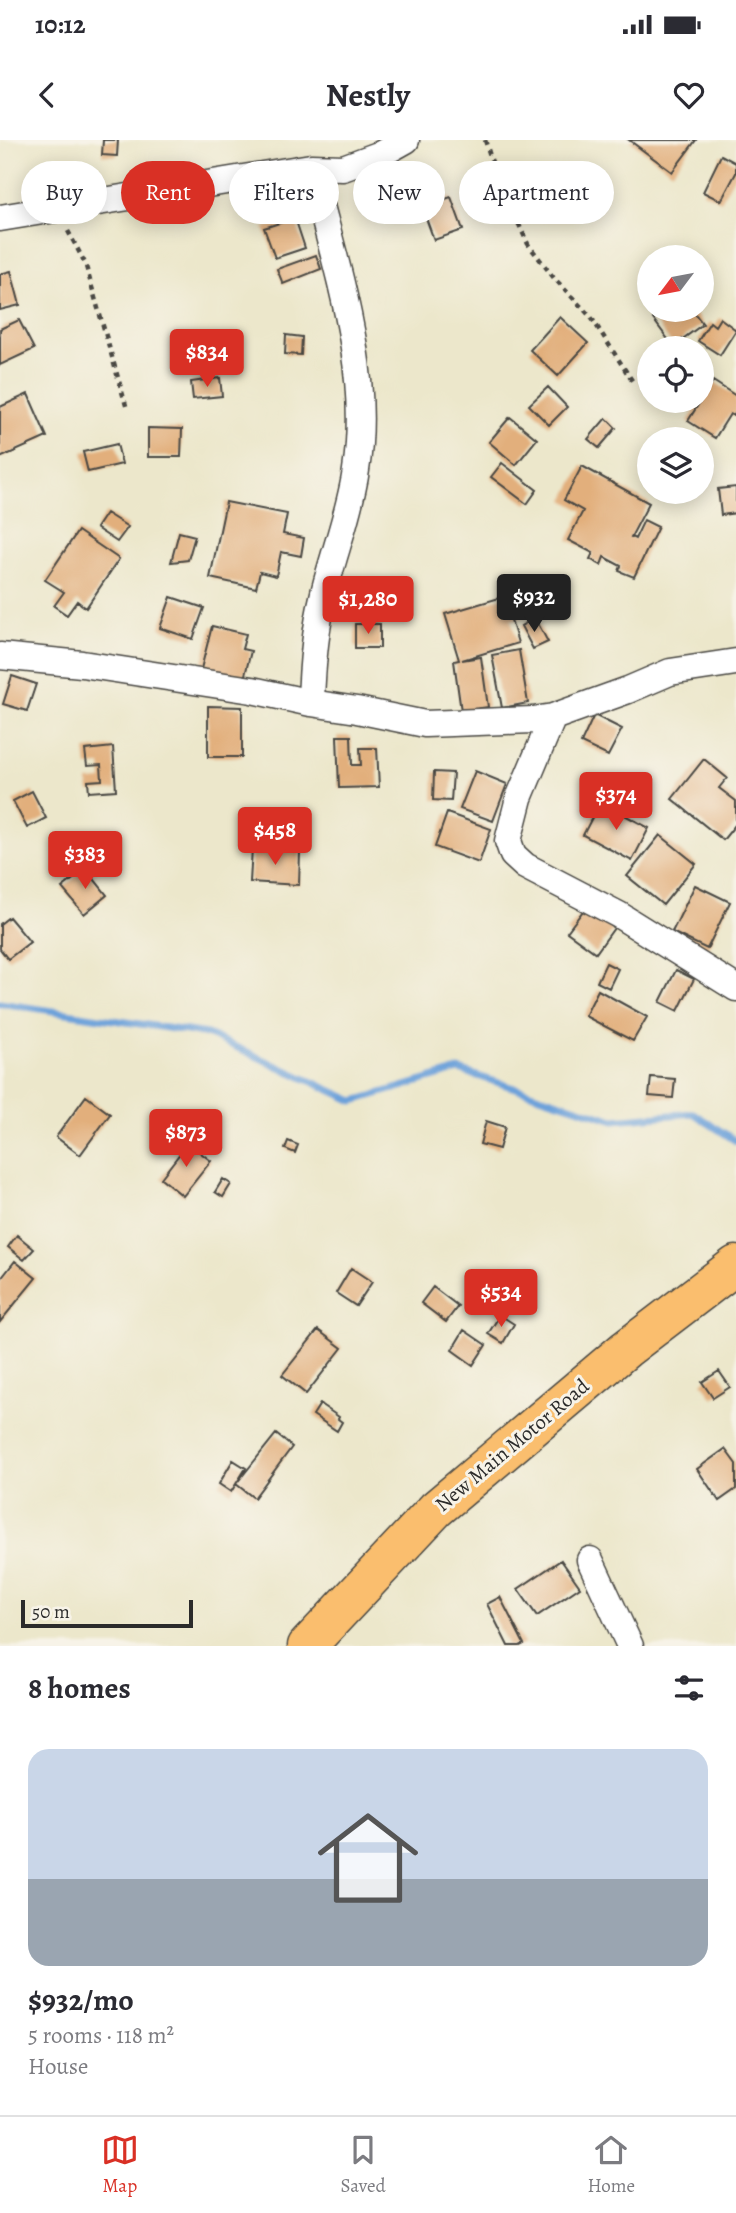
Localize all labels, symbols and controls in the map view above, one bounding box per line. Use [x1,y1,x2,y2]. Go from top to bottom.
text: 10:12 [35,7,85,42]
text: Nestly [326,73,410,117]
icon: back [28,76,66,114]
icon: heart [670,76,708,114]
chip: Buy [21,161,107,224]
chip: Rent [121,161,215,224]
chip: Filters [229,161,339,224]
chip: New [353,161,445,224]
chip: Apartment [459,161,614,224]
north arrow [637,245,714,322]
map controls [637,245,714,504]
pin: $834 [166,330,248,389]
text: $834 [186,336,228,367]
button: locate [637,336,714,413]
button: layers [637,427,714,504]
pin: $932 [493,574,575,634]
pin: $1,280 [311,576,425,636]
text: $932 [513,581,555,612]
text: $1,280 [339,583,397,614]
pin: $374 [575,772,657,832]
text: $374 [595,779,637,810]
pin: $458 [234,808,316,867]
text: $458 [254,814,296,845]
pin: $383 [44,832,126,891]
text: $383 [64,838,106,869]
pin: $873 [145,1110,227,1169]
text: $873 [165,1116,207,1147]
pin: $534 [460,1270,542,1329]
text: $534 [480,1276,522,1307]
street label: New Main Motor Road [429,1372,596,1518]
scale bar [21,1597,192,1629]
text: 50 m [32,1599,70,1625]
text: 8 homes [28,1668,131,1708]
icon: filters [670,1669,708,1707]
icon: home [305,1795,431,1921]
text: $932/mo [28,1980,134,2020]
text: 5 rooms · 118 m² [28,2020,174,2051]
text: House [28,2051,88,2082]
tab: Map [101,2131,139,2199]
tab: Saved [341,2131,386,2199]
tab: Home [587,2131,635,2199]

